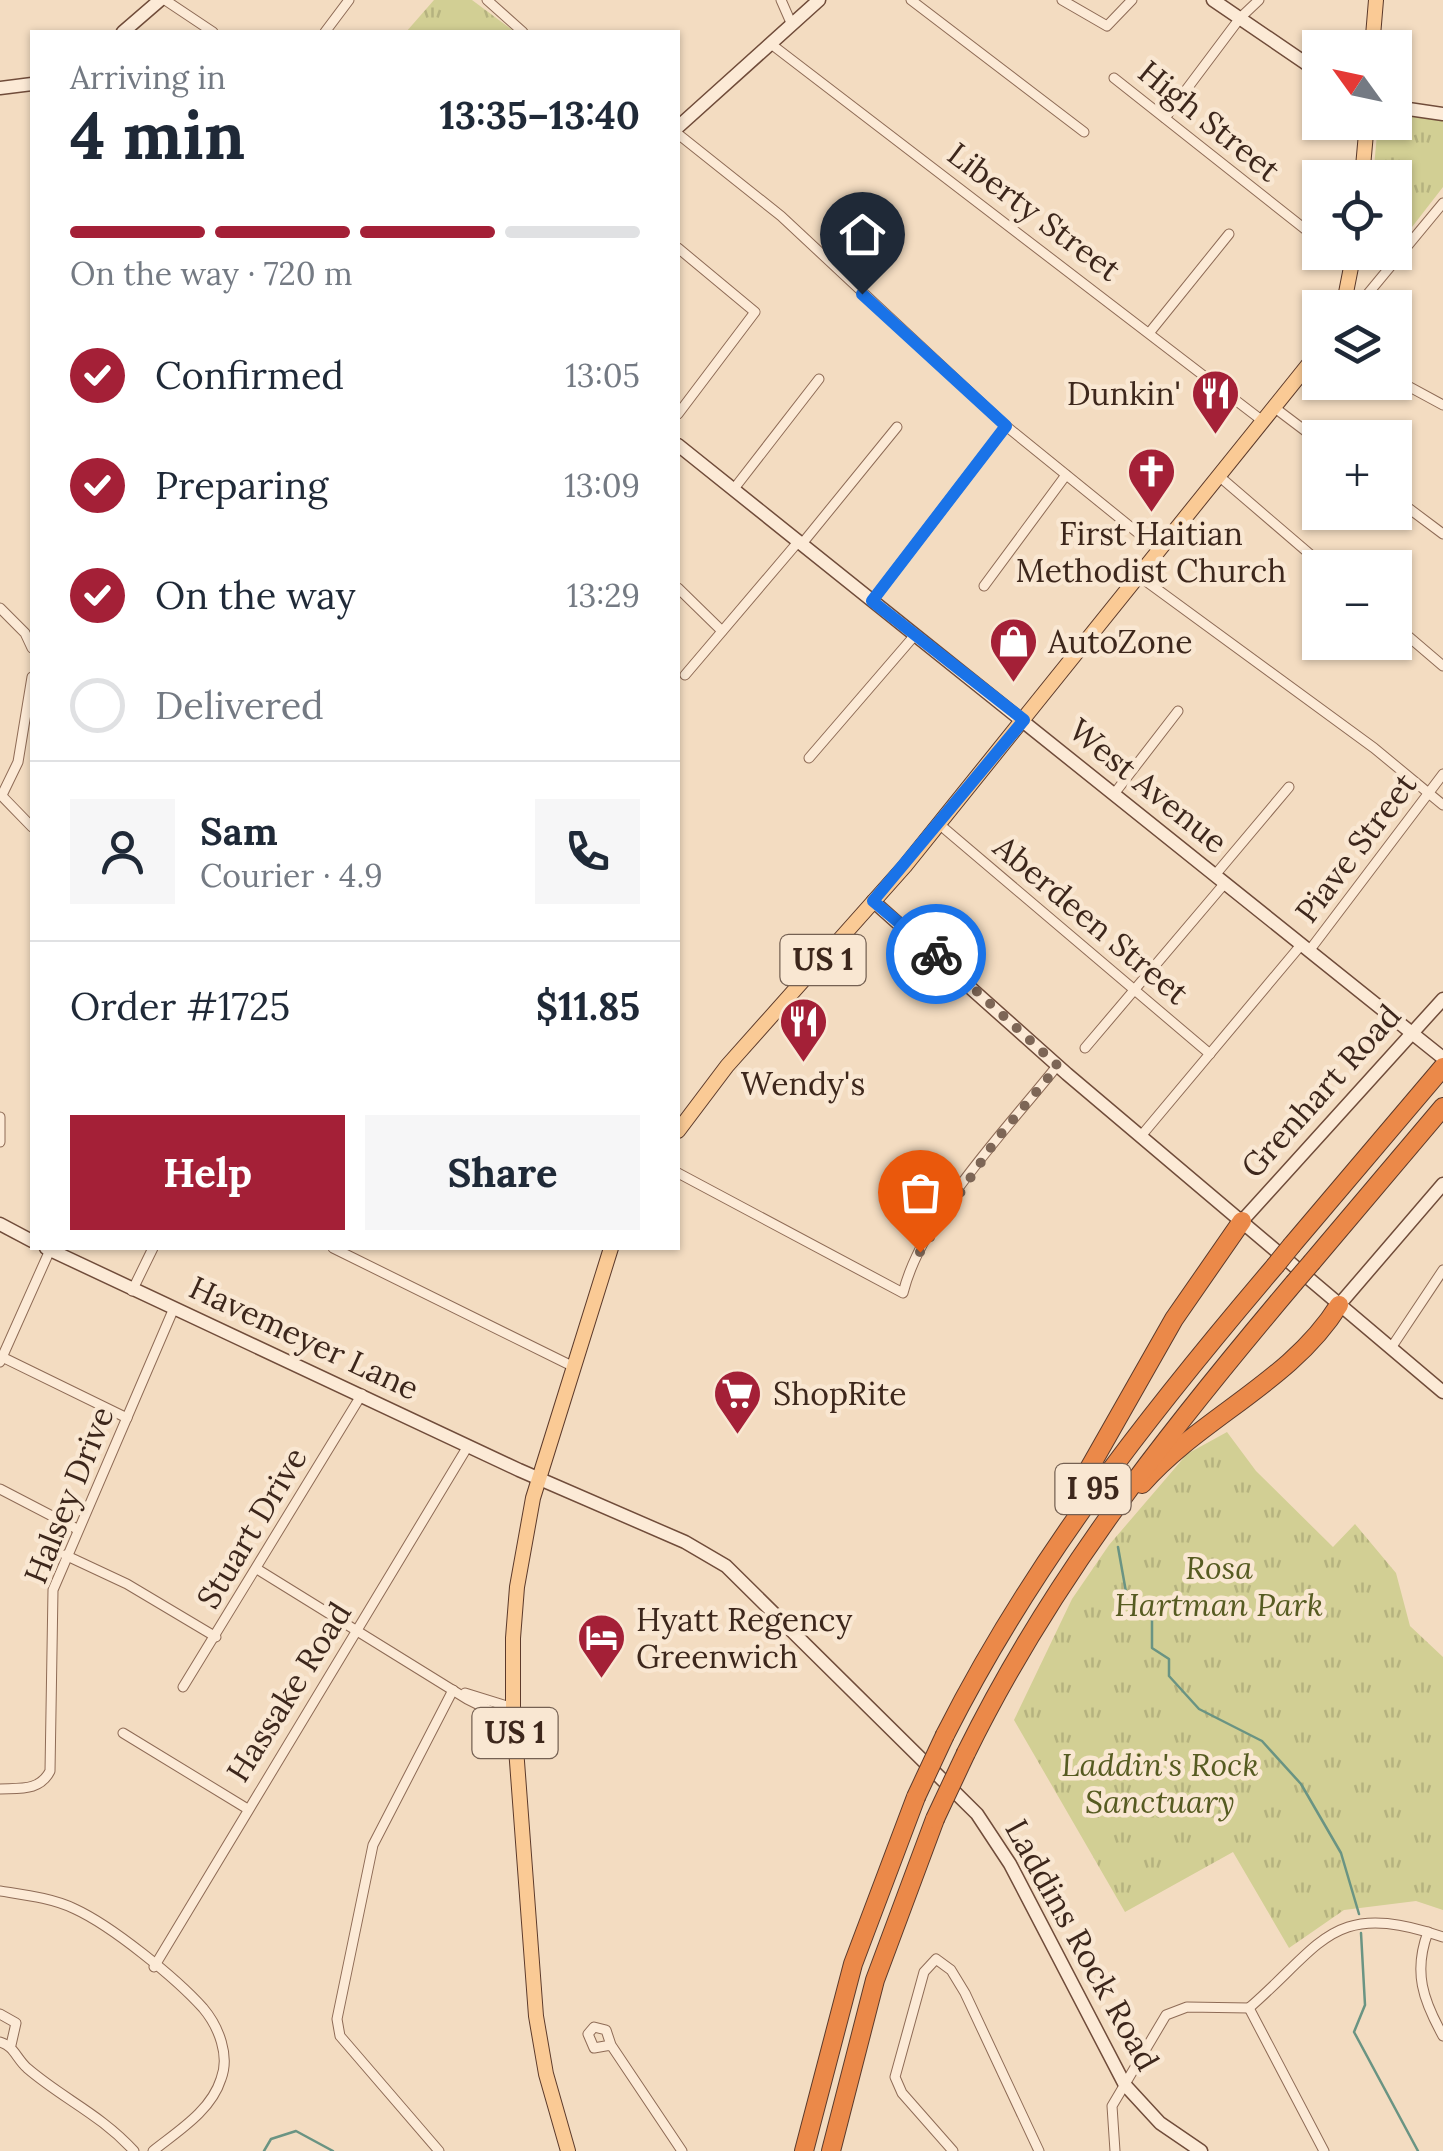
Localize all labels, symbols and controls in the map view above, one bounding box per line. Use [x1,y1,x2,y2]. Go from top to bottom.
north arrow [1302,30,1412,140]
map controls [1302,30,1412,660]
street label: High Street [1130,51,1289,191]
text: Arriving in [70,57,226,98]
text: 13:35–13:40 [439,91,640,139]
text: 4 min [70,94,245,177]
street label: Liberty Street [940,133,1129,290]
button: locate [1302,160,1412,270]
pin [820,192,905,295]
icon: home [835,207,890,262]
text: On the way · 720 m [70,253,353,294]
button: layers [1302,290,1412,400]
icon: check [70,348,125,403]
text: Confirmed [155,351,344,399]
text: 13:05 [565,355,640,396]
restaurant icon: Dunkin' [1190,368,1242,436]
place label: Dunkin' [1067,373,1181,414]
button: + [1302,420,1412,530]
church icon: First Haitian Methodist Church [1125,446,1177,514]
icon: check [70,458,125,513]
text: Preparing [155,461,328,509]
text: 13:09 [564,465,640,506]
place label: First Haitian Methodist Church [1016,513,1286,591]
button: − [1302,550,1412,660]
icon: check [70,568,125,623]
text: On the way [155,571,356,619]
text: 13:29 [567,575,640,616]
shop icon: AutoZone [987,616,1039,684]
place label: AutoZone [1047,621,1193,662]
text: Delivered [155,681,324,729]
street label: West Avenue [1061,709,1236,862]
street label: Piave Street [1286,764,1426,931]
button: person [70,799,175,904]
button: phone [535,799,640,904]
text: Sam [200,807,278,855]
street label: Aberdeen Street [985,826,1198,1013]
text: Courier · 4.9 [200,855,383,896]
courier [886,904,986,1004]
icon: bike [909,927,964,982]
road number: US 1 [780,935,866,985]
text: Order #1725 [70,982,290,1030]
text: $11.85 [536,982,640,1030]
street label: Grenhart Road [1232,995,1409,1186]
restaurant icon: Wendy's [777,996,829,1064]
place label: Wendy's [741,1063,865,1104]
button: Help [70,1115,345,1230]
button: Share [365,1115,640,1230]
pin [878,1150,963,1253]
icon: bag [893,1165,948,1220]
street label: Havemeyer Lane [183,1266,426,1409]
supermarket icon: ShopRite [712,1368,764,1436]
place label: ShopRite [773,1373,907,1414]
street label: Halsey Drive [14,1400,123,1589]
street label: Stuart Drive [187,1440,316,1616]
road number: I 95 [1056,1464,1130,1514]
park label: Rosa Hartman Park [1115,1547,1323,1625]
street label: Hassake Road [217,1594,360,1789]
place label: Hyatt Regency Greenwich [636,1599,852,1677]
hotel icon: Hyatt Regency Greenwich [575,1612,627,1680]
road number: US 1 [472,1708,558,1758]
park label: Laddin's Rock Sanctuary [1061,1744,1259,1822]
street label: Laddins Rock Road [996,1812,1169,2078]

